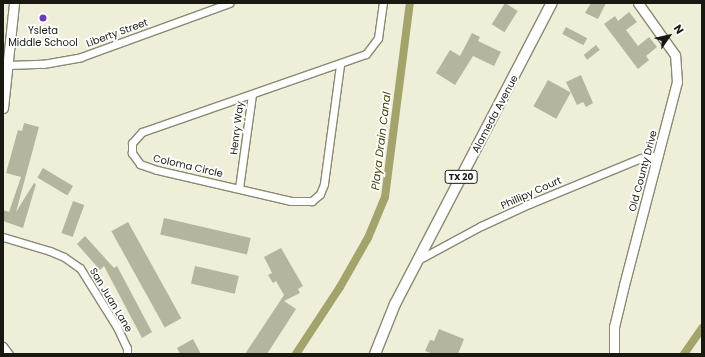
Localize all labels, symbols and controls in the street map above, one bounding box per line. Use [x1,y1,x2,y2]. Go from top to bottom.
marker: Ysleta Middle School [38,13,48,23]
street label: Liberty Street [85,16,149,50]
north arrow [649,16,689,56]
text: N [670,21,688,37]
place label: Ysleta Middle School [8,24,78,48]
street label: Alameda Avenue [469,73,521,155]
water label: Playa Drain Canal [368,91,394,191]
street label: Henry Way [228,101,246,155]
street label: Old County Drive [626,129,660,213]
street label: Coloma Circle [152,152,224,180]
road number: TX 20 [444,170,478,184]
street label: Phillipy Court [499,174,563,212]
street label: San Juan Lane [87,266,135,334]

